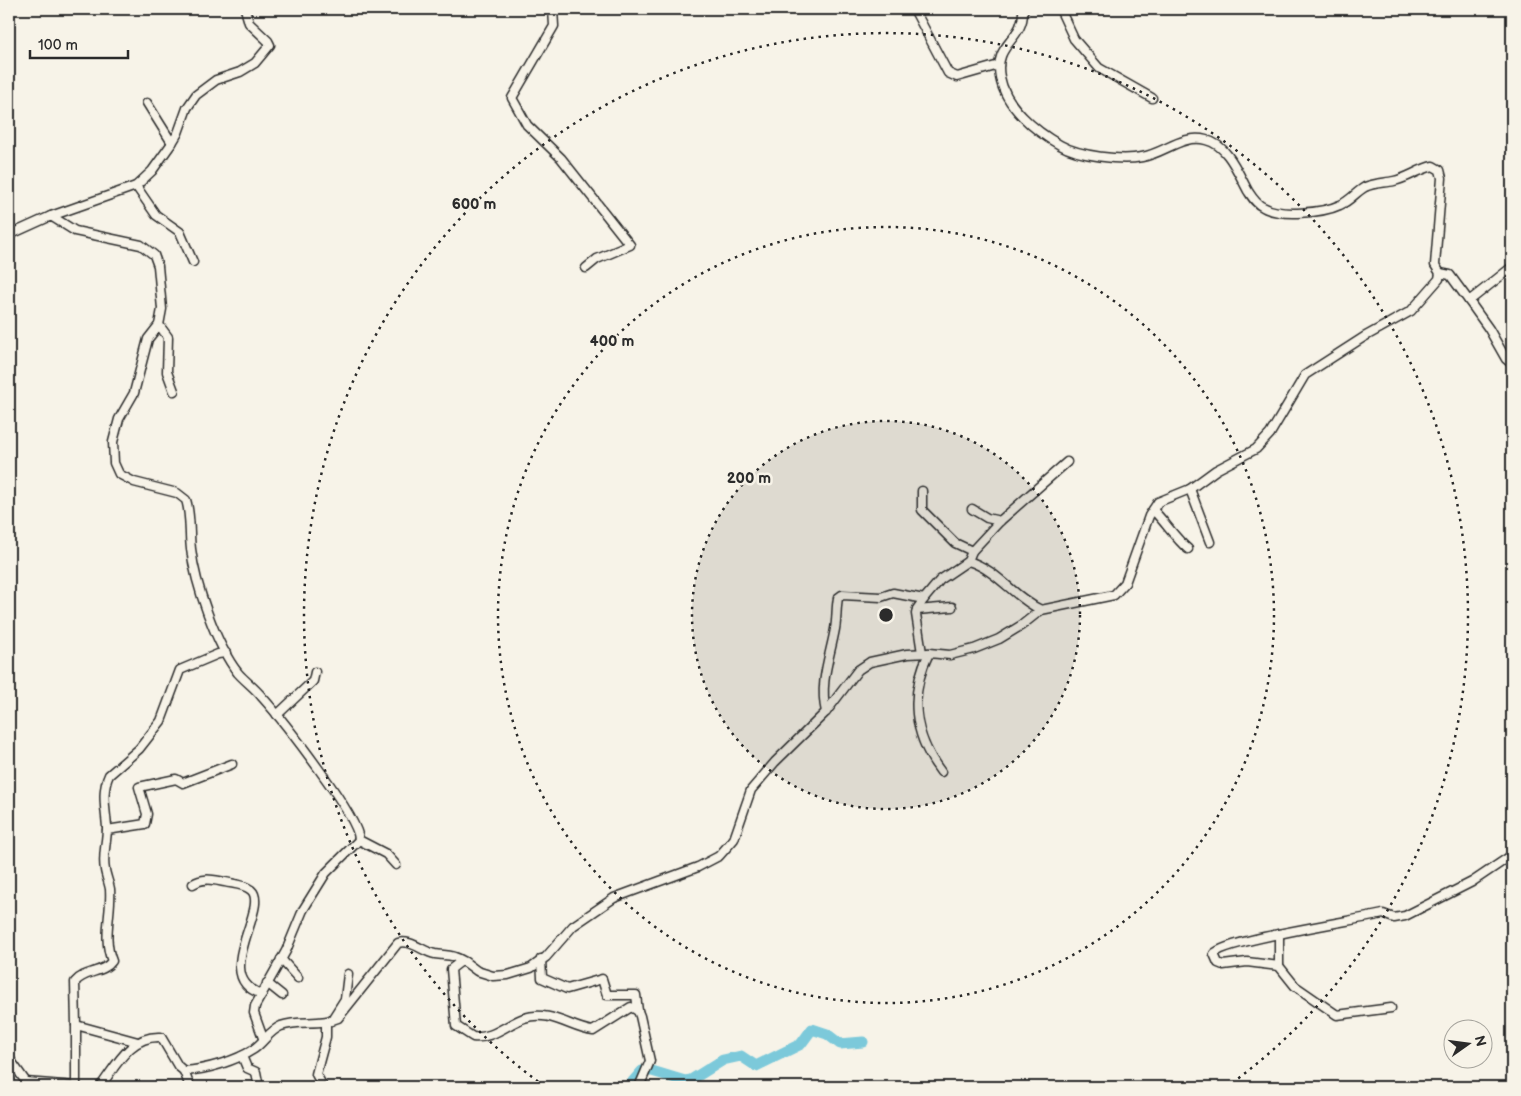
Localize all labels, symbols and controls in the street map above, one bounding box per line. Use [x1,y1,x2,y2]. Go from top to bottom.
scale bar [30,28,128,60]
text: 100 m [38,36,78,55]
text: 600 m [452,195,497,214]
text: 400 m [590,332,634,351]
text: 200 m [727,469,771,488]
centre of rings [877,606,895,624]
north arrow [1444,1018,1494,1068]
text: N [1471,1034,1490,1048]

